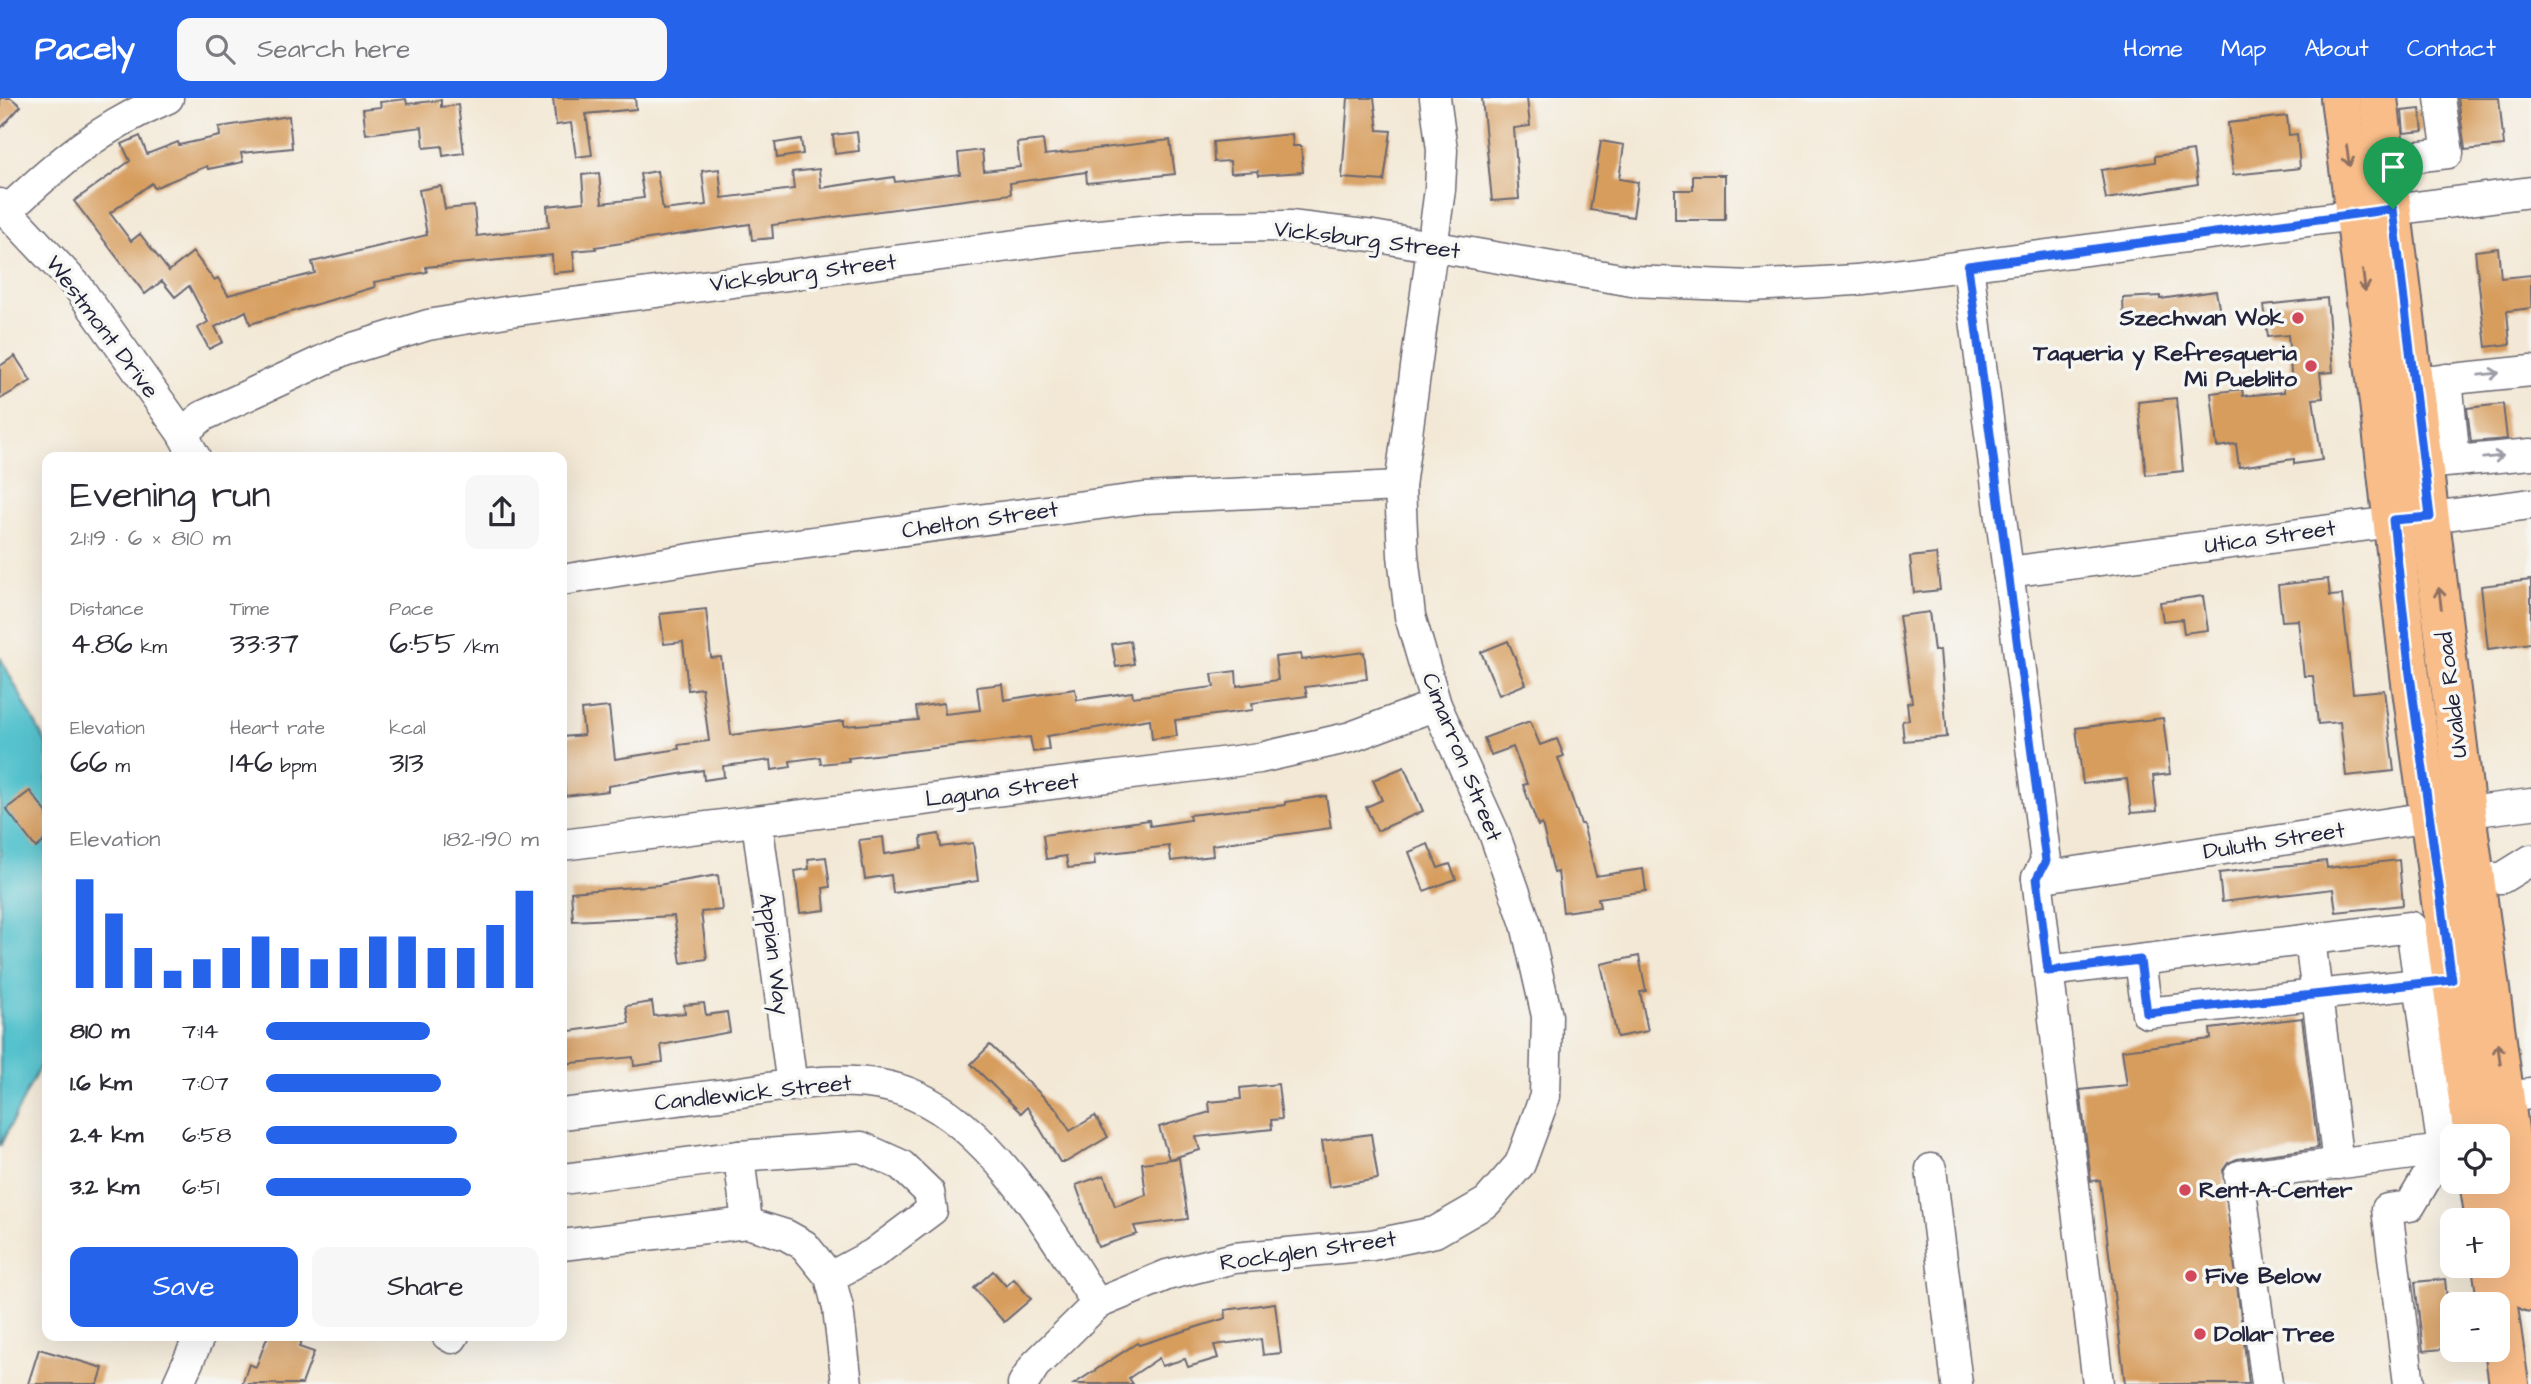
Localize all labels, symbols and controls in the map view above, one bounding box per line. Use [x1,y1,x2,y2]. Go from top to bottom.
search box [177,18,667,81]
text: Pacely [35,26,135,72]
icon: search [201,30,239,68]
text: Search here [257,31,410,67]
text: Home [2123,32,2183,66]
text: Map [2221,32,2266,66]
text: About [2304,32,2369,66]
text: Contact [2407,32,2496,66]
pin [2363,137,2423,209]
one-way arrow [2341,144,2354,166]
icon: arrive [2374,148,2412,186]
street label: Vicksburg Street [1272,213,1463,268]
street label: Vicksburg Street [708,246,899,301]
street label: Westmont Drive [38,249,166,405]
one-way arrow [2358,269,2371,292]
place label: Szechwan Wok [2119,302,2285,334]
marker: Szechwan Wok [2290,310,2306,326]
place label: Taqueria y Refresqueria Mi Pueblito [2032,337,2297,395]
marker: Taqueria y Refresqueria Mi Pueblito [2303,358,2319,374]
one-way arrow [2477,367,2500,380]
one-way arrow [2481,451,2504,464]
text: Evening run [70,470,271,522]
button: share [465,475,539,549]
street label: Chelton Street [900,493,1061,547]
street label: Utica Street [2202,512,2338,562]
text: 21:19 · 6 × 810 m [70,522,231,554]
one-way arrow [2433,588,2446,610]
text: Distance [70,596,144,623]
text: Time [230,596,269,623]
text: Pace [389,596,433,623]
text: 4.86 [70,623,133,665]
text: 33:37 [230,623,299,665]
text: 6:55 [389,623,456,665]
street label: Uvalde Road [2428,630,2476,760]
text: km [133,634,167,661]
text: /km [456,634,498,661]
street label: Cimarron Street [1414,668,1511,847]
text: Elevation [70,715,145,742]
text: Heart rate [230,715,325,742]
text: kcal [389,715,426,742]
text: 66 [70,742,108,784]
text: 146 [230,742,273,784]
text: 313 [389,742,424,784]
text: m [108,753,130,780]
text: bpm [273,753,316,780]
street label: Laguna Street [923,765,1081,816]
street label: Duluth Street [2201,814,2348,868]
text: Elevation [70,823,161,855]
text: 182–190 m [443,823,539,855]
street label: Appian Way [750,891,797,1017]
text: 810 m [70,1015,129,1047]
text: 7:14 [182,1015,219,1047]
one-way arrow [2493,1043,2506,1066]
text: 1.6 km [70,1067,132,1099]
text: 7:07 [182,1067,229,1099]
street label: Candlewick Street [653,1067,854,1119]
text: 2.4 km [70,1119,143,1151]
text: 6:58 [182,1119,231,1151]
map controls [2440,1124,2510,1362]
button: locate [2440,1124,2510,1194]
text: 3.2 km [70,1171,139,1203]
text: 6:51 [182,1171,220,1203]
place label: Rent-A-Center [2199,1174,2353,1206]
marker: Rent-A-Center [2177,1182,2193,1198]
button: + [2440,1208,2510,1278]
street label: Rockglen Street [1218,1223,1399,1280]
button: Save [70,1247,298,1327]
button: Share [312,1247,539,1327]
place label: Five Below [2205,1260,2322,1292]
marker: Five Below [2183,1268,2199,1284]
button: − [2440,1292,2510,1362]
place label: Dollar Tree [2214,1318,2335,1350]
marker: Dollar Tree [2192,1326,2208,1342]

